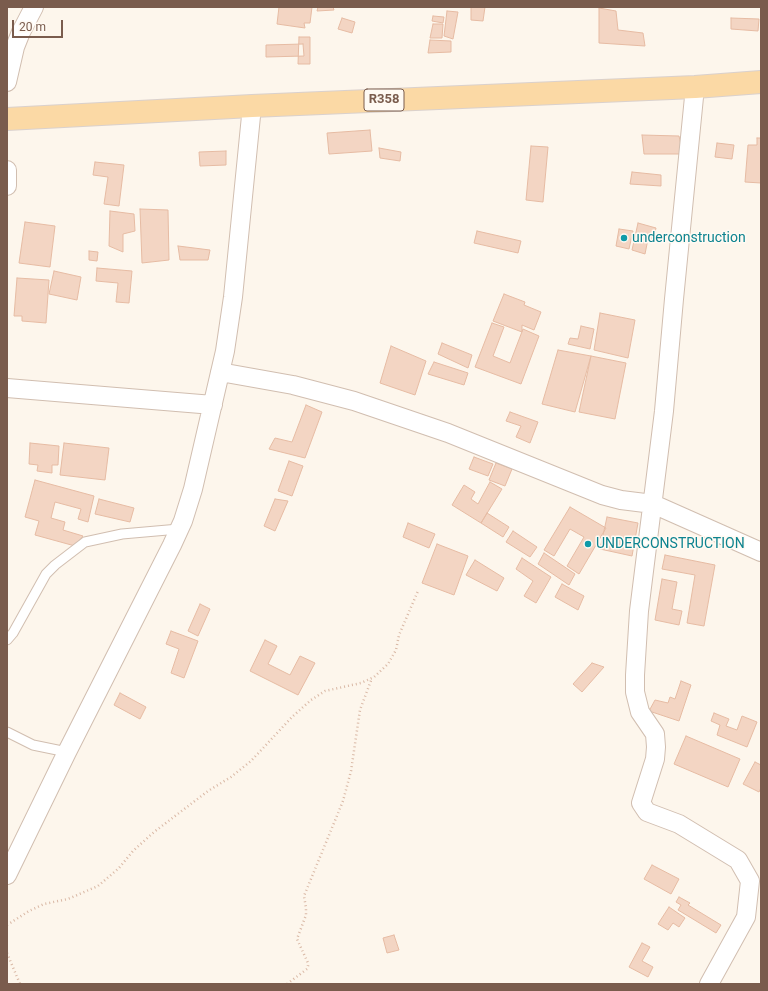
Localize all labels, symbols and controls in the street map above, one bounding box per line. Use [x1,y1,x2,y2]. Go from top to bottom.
scale bar [14,12,65,38]
text: 20 m [19,20,46,34]
road number: R358 [364,89,404,111]
place label: underconstruction [632,230,746,246]
marker: underconstruction [619,233,629,243]
place label: UNDERCONSTRUCTION [596,536,745,552]
marker: UNDERCONSTRUCTION [583,539,593,549]

